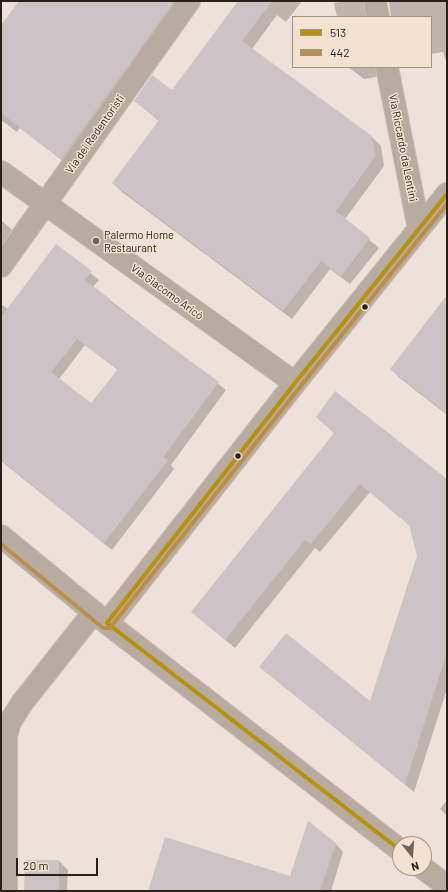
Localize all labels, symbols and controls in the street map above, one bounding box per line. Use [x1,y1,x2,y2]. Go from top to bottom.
legend [292,16,432,68]
text: 513 [330,25,346,39]
text: 442 [330,45,350,59]
street label: Via dei Redentoristi [63,92,127,176]
street label: Via Riccardo da Lentini [386,93,420,203]
place label: Palermo Home Restaurant [104,228,174,254]
marker: Palermo Home Restaurant [91,236,101,246]
street label: Via Giacomo Aricò [128,261,206,323]
unlabelled marker [360,302,370,312]
unlabelled marker [233,451,243,461]
north arrow [392,836,432,876]
scale bar [18,850,100,876]
text: 20 m [23,858,49,872]
text: N [410,860,421,874]

